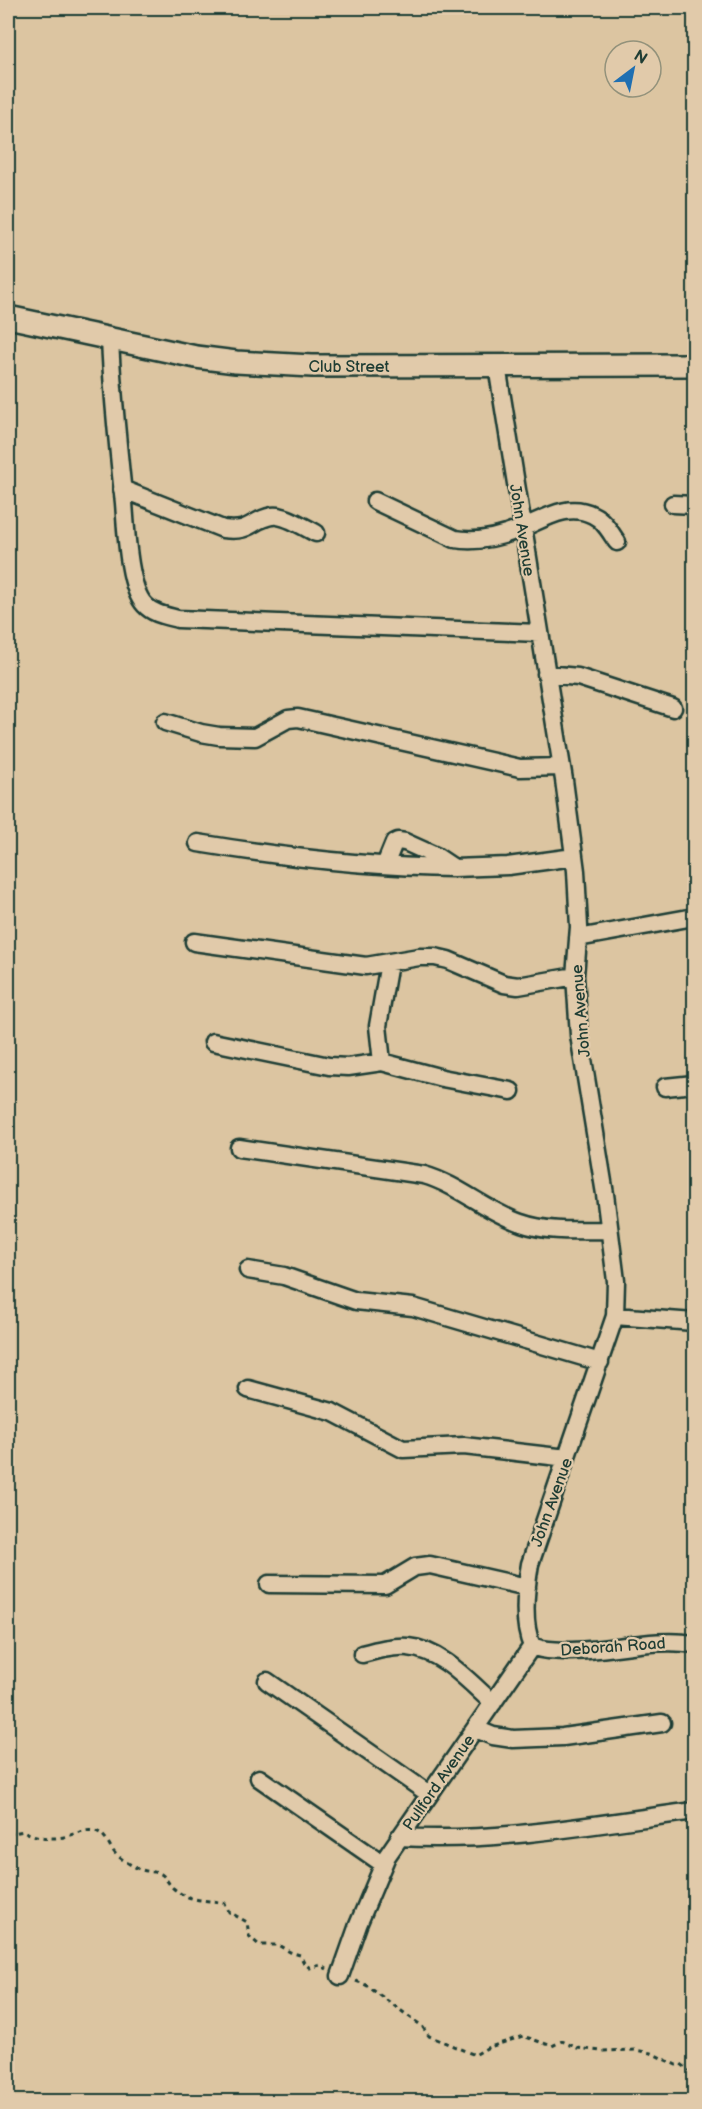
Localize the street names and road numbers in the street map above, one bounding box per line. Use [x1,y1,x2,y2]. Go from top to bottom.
street label: Club Street [309,358,389,377]
street label: John Avenue [505,483,538,578]
street label: John Avenue [568,963,595,1058]
street label: John Avenue [528,1455,577,1549]
street label: Deborah Road [560,1634,666,1661]
street label: Pullford Avenue [399,1731,479,1834]

